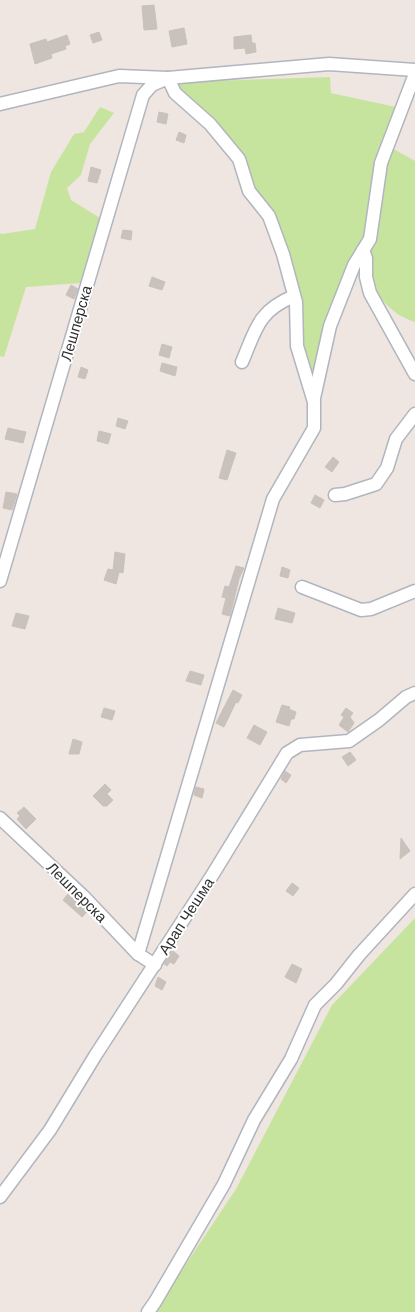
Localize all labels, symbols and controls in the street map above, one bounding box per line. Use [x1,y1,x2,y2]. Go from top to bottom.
street label: Лешперска [57,283,95,363]
street label: Лешперска [43,858,111,926]
street label: Арап Чешма [155,874,217,958]

